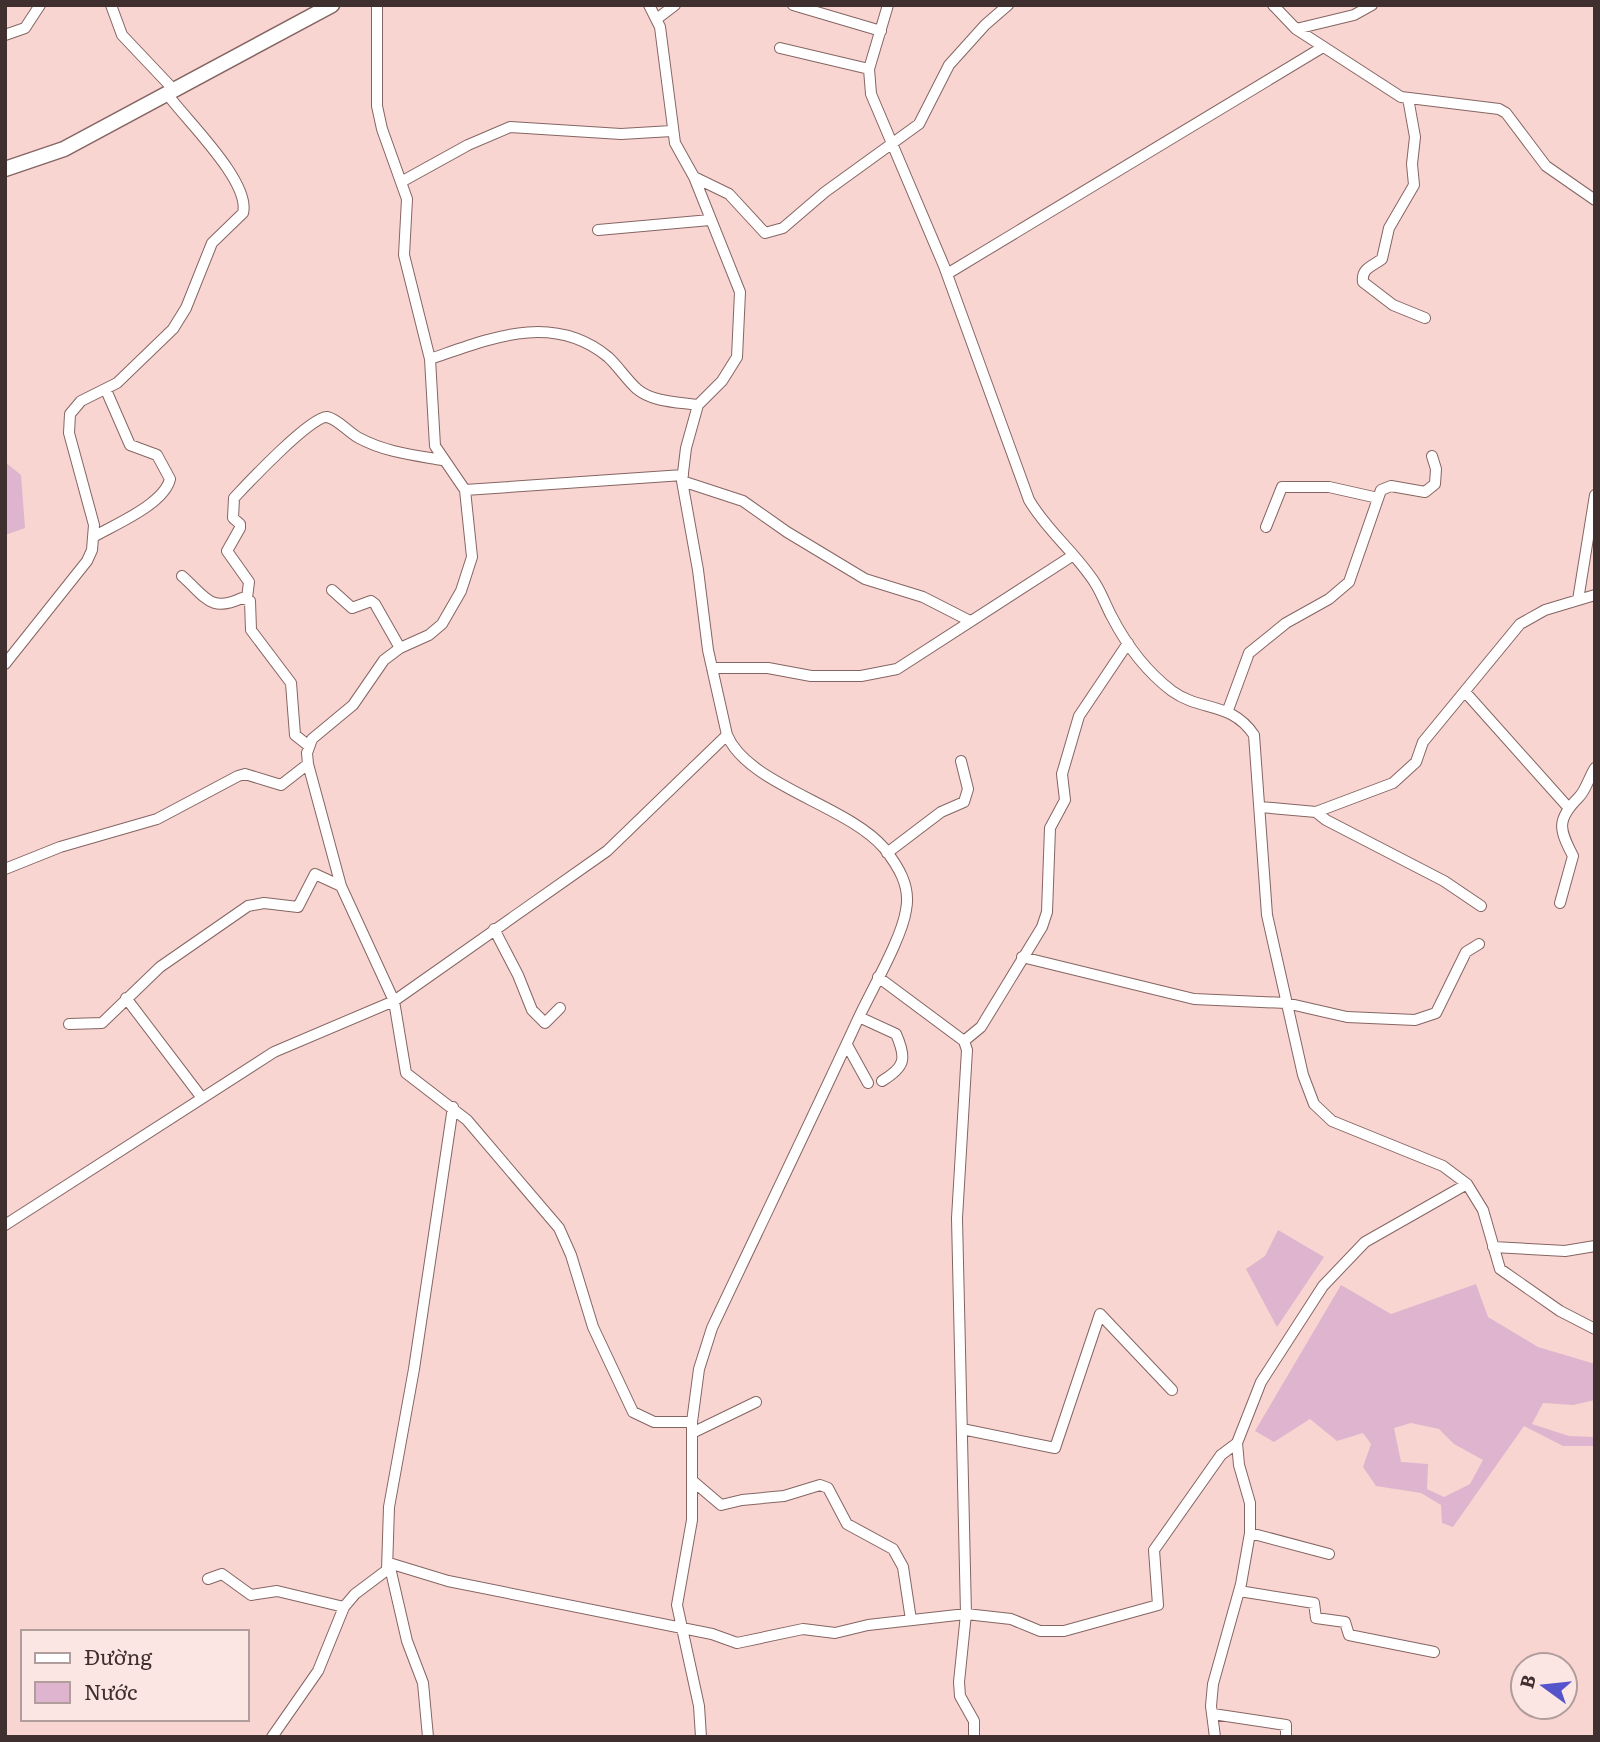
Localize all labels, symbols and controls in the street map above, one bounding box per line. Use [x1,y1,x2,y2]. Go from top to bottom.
legend [21,1630,248,1721]
text: Đường [84,1640,152,1671]
north arrow [1509,1651,1579,1721]
text: B [1511,1671,1542,1691]
text: Nước [84,1675,137,1706]

